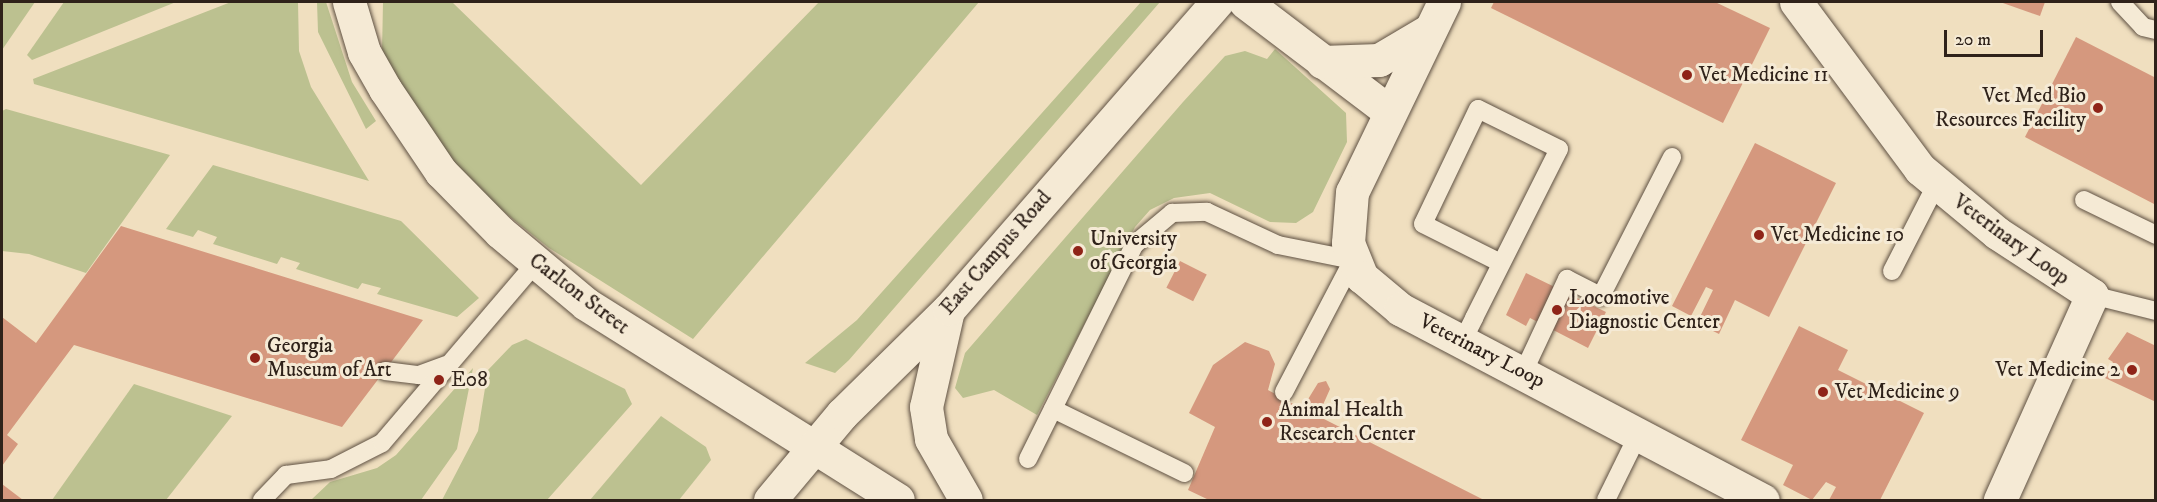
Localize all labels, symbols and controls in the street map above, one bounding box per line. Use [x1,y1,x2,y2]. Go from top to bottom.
scale bar [1947,18,2046,56]
text: 20 m [1955,29,1991,51]
place label: Vet Medicine 11 [1699,62,1829,88]
marker: Vet Medicine 11 [1680,68,1694,82]
place label: Vet Med Bio Resources Facility [1935,83,2086,133]
marker: Vet Med Bio Resources Facility [2091,101,2105,115]
street label: East Campus Road [935,186,1057,320]
street label: Veterinary Loop [1948,189,2074,291]
place label: Vet Medicine 10 [1771,222,1904,248]
place label: University of Georgia [1090,226,1177,276]
marker: Vet Medicine 10 [1752,228,1766,242]
marker: University of Georgia [1071,244,1085,258]
street label: Carlton Street [524,248,634,340]
place label: Locomotive Diagnostic Center [1569,285,1720,335]
marker: Locomotive Diagnostic Center [1550,303,1564,317]
street label: Veterinary Loop [1415,308,1549,394]
place label: Georgia Museum of Art [267,333,391,383]
marker: Georgia Museum of Art [248,351,262,365]
place label: Vet Medicine 2 [1996,357,2120,383]
marker: Vet Medicine 2 [2125,363,2139,377]
place label: E08 [451,367,488,393]
marker: E08 [432,373,446,387]
place label: Vet Medicine 9 [1835,379,1960,405]
marker: Vet Medicine 9 [1816,385,1830,399]
place label: Animal Health Research Center [1279,397,1415,447]
marker: Animal Health Research Center [1260,415,1274,429]

